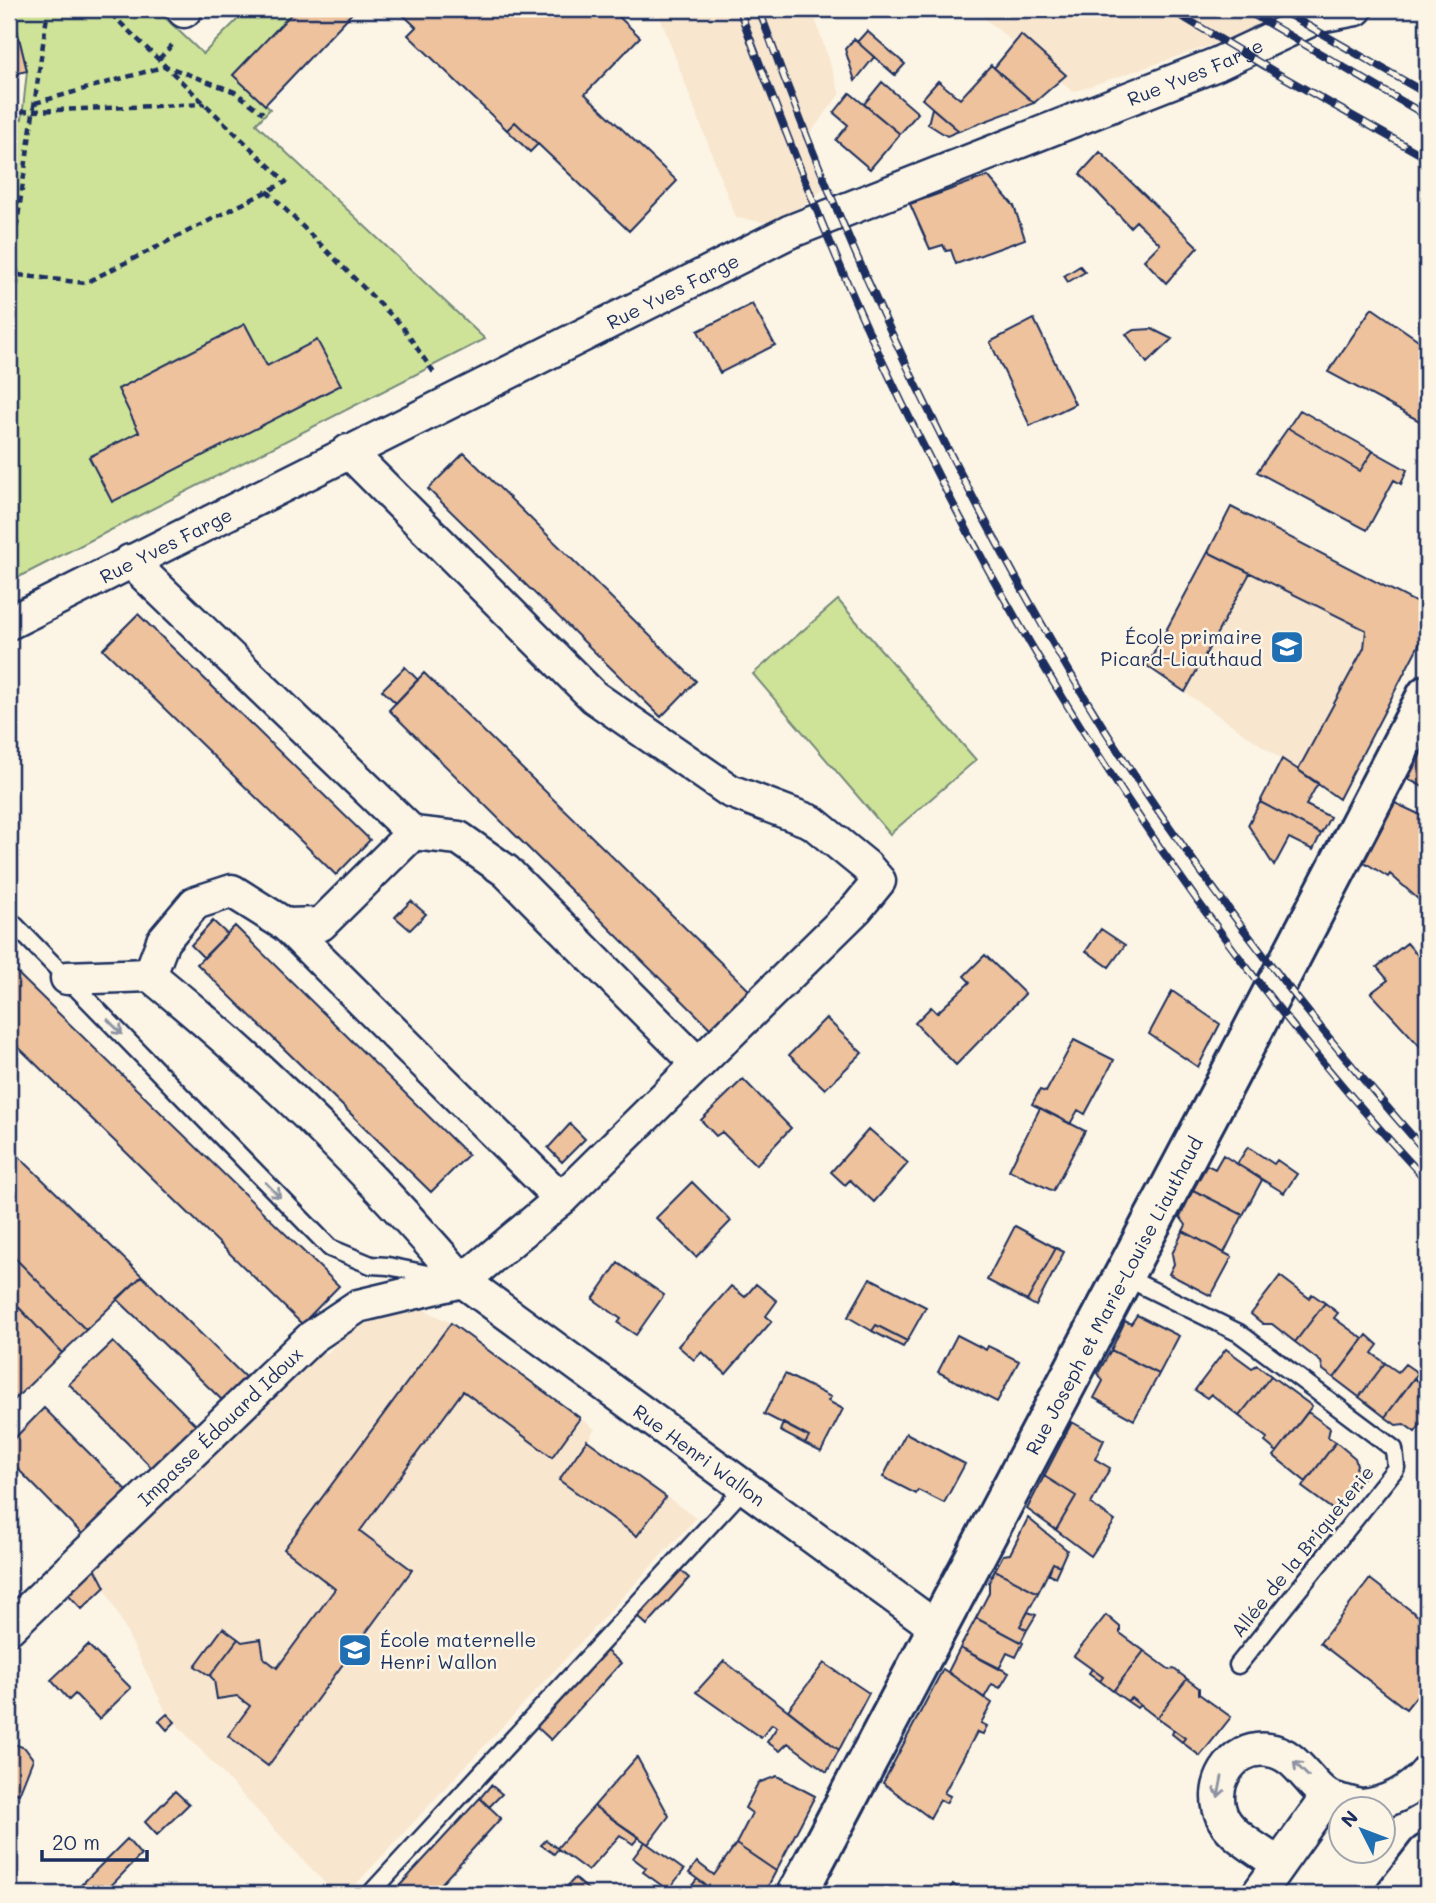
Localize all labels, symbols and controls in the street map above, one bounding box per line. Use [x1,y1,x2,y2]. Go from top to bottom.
street label: Rue Yves Farge [1123,32,1267,111]
street label: Rue Yves Farge [602,247,743,334]
street label: Rue Yves Farge [95,501,236,588]
place label: École primaire Picard-Liauthaud [1101,624,1262,671]
school or university icon: École primaire Picard-Liauthaud [1268,628,1306,666]
one-way arrow [106,1018,123,1035]
street label: Rue Joseph et Marie-Louise Liauthaud [1019,1132,1207,1459]
one-way arrow [265,1181,282,1198]
street label: Impasse Édouard Idoux [132,1341,307,1511]
street label: Rue Henri Wallon [629,1398,771,1511]
street label: Allée de la Briqueterie [1225,1460,1379,1642]
place label: École maternelle Henri Wallon [380,1627,536,1674]
school or university icon: École maternelle Henri Wallon [336,1631,374,1669]
one-way arrow [1292,1761,1309,1778]
one-way arrow [1213,1775,1226,1798]
north arrow [1328,1794,1398,1864]
text: N [1335,1805,1363,1832]
scale bar [42,1819,147,1863]
text: 20 m [52,1828,100,1855]

